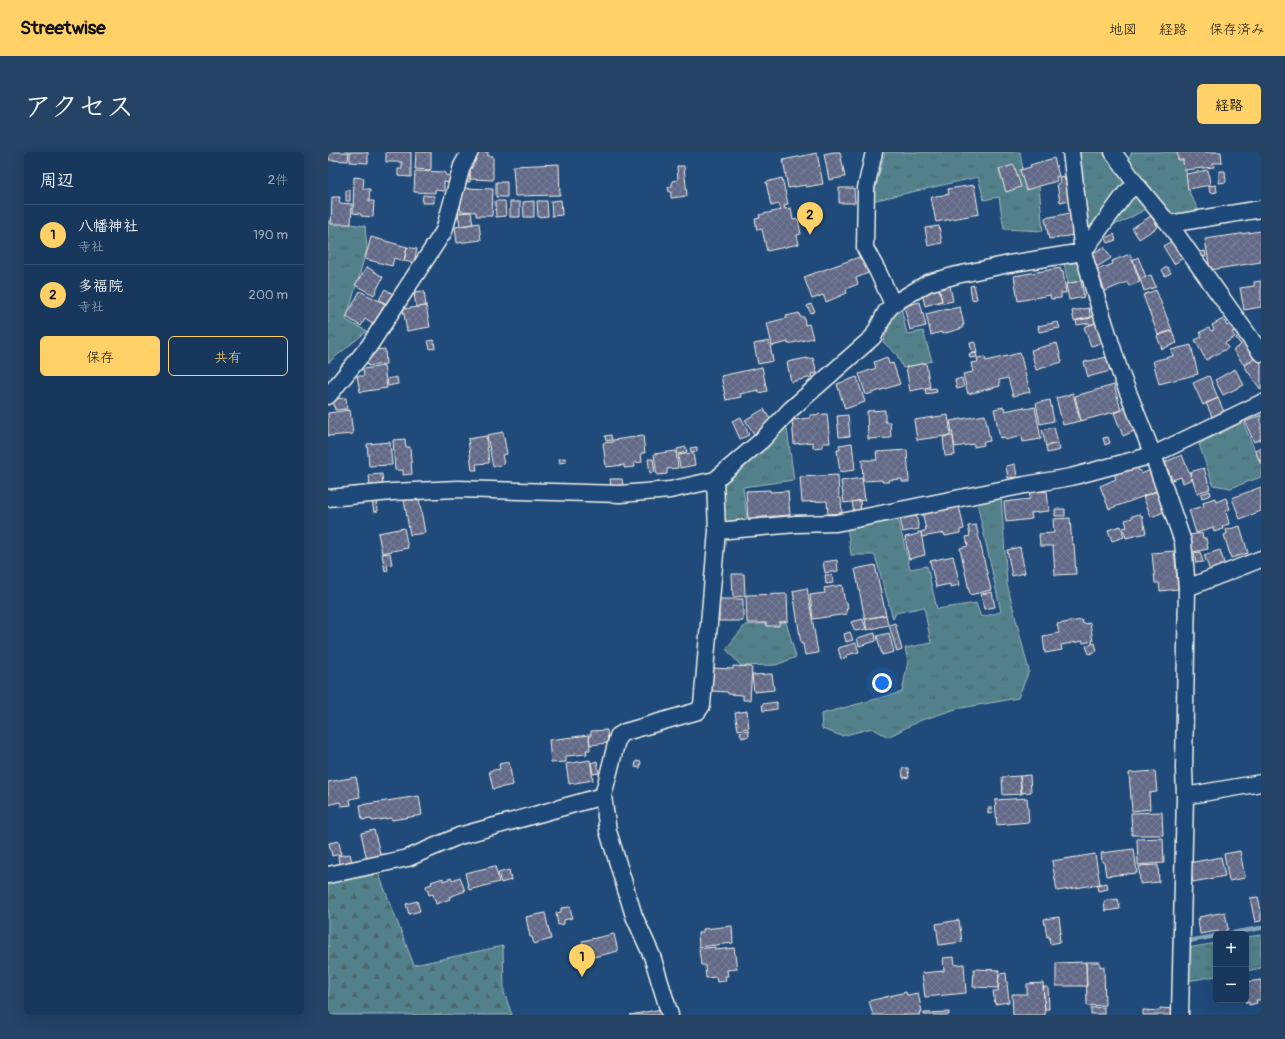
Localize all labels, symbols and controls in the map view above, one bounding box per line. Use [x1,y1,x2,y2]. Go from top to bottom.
text: Streetwise [20,16,106,40]
text: 地図 [1109,21,1137,38]
text: 経路 [1159,21,1187,38]
text: 保存済み [1209,21,1265,38]
button: 経路 [1197,84,1261,124]
text: アクセス [24,90,134,125]
text: 周辺 [40,170,74,191]
text: 2件 [268,172,288,188]
pin: 2 [797,202,823,235]
text: 八幡神社 [78,217,138,236]
text: 1 [50,227,56,243]
text: 190 m [253,227,288,243]
text: 寺社 [78,239,104,255]
text: 多福院 [78,277,123,296]
text: 2 [49,287,57,303]
text: 200 m [249,287,288,303]
text: 寺社 [78,299,104,315]
button: 保存 [40,336,160,376]
button: 共有 [168,336,288,376]
your location [872,673,892,693]
map controls [1213,931,1249,1003]
button: + [1213,931,1249,967]
pin: 1 [569,944,595,977]
button: − [1213,967,1249,1003]

